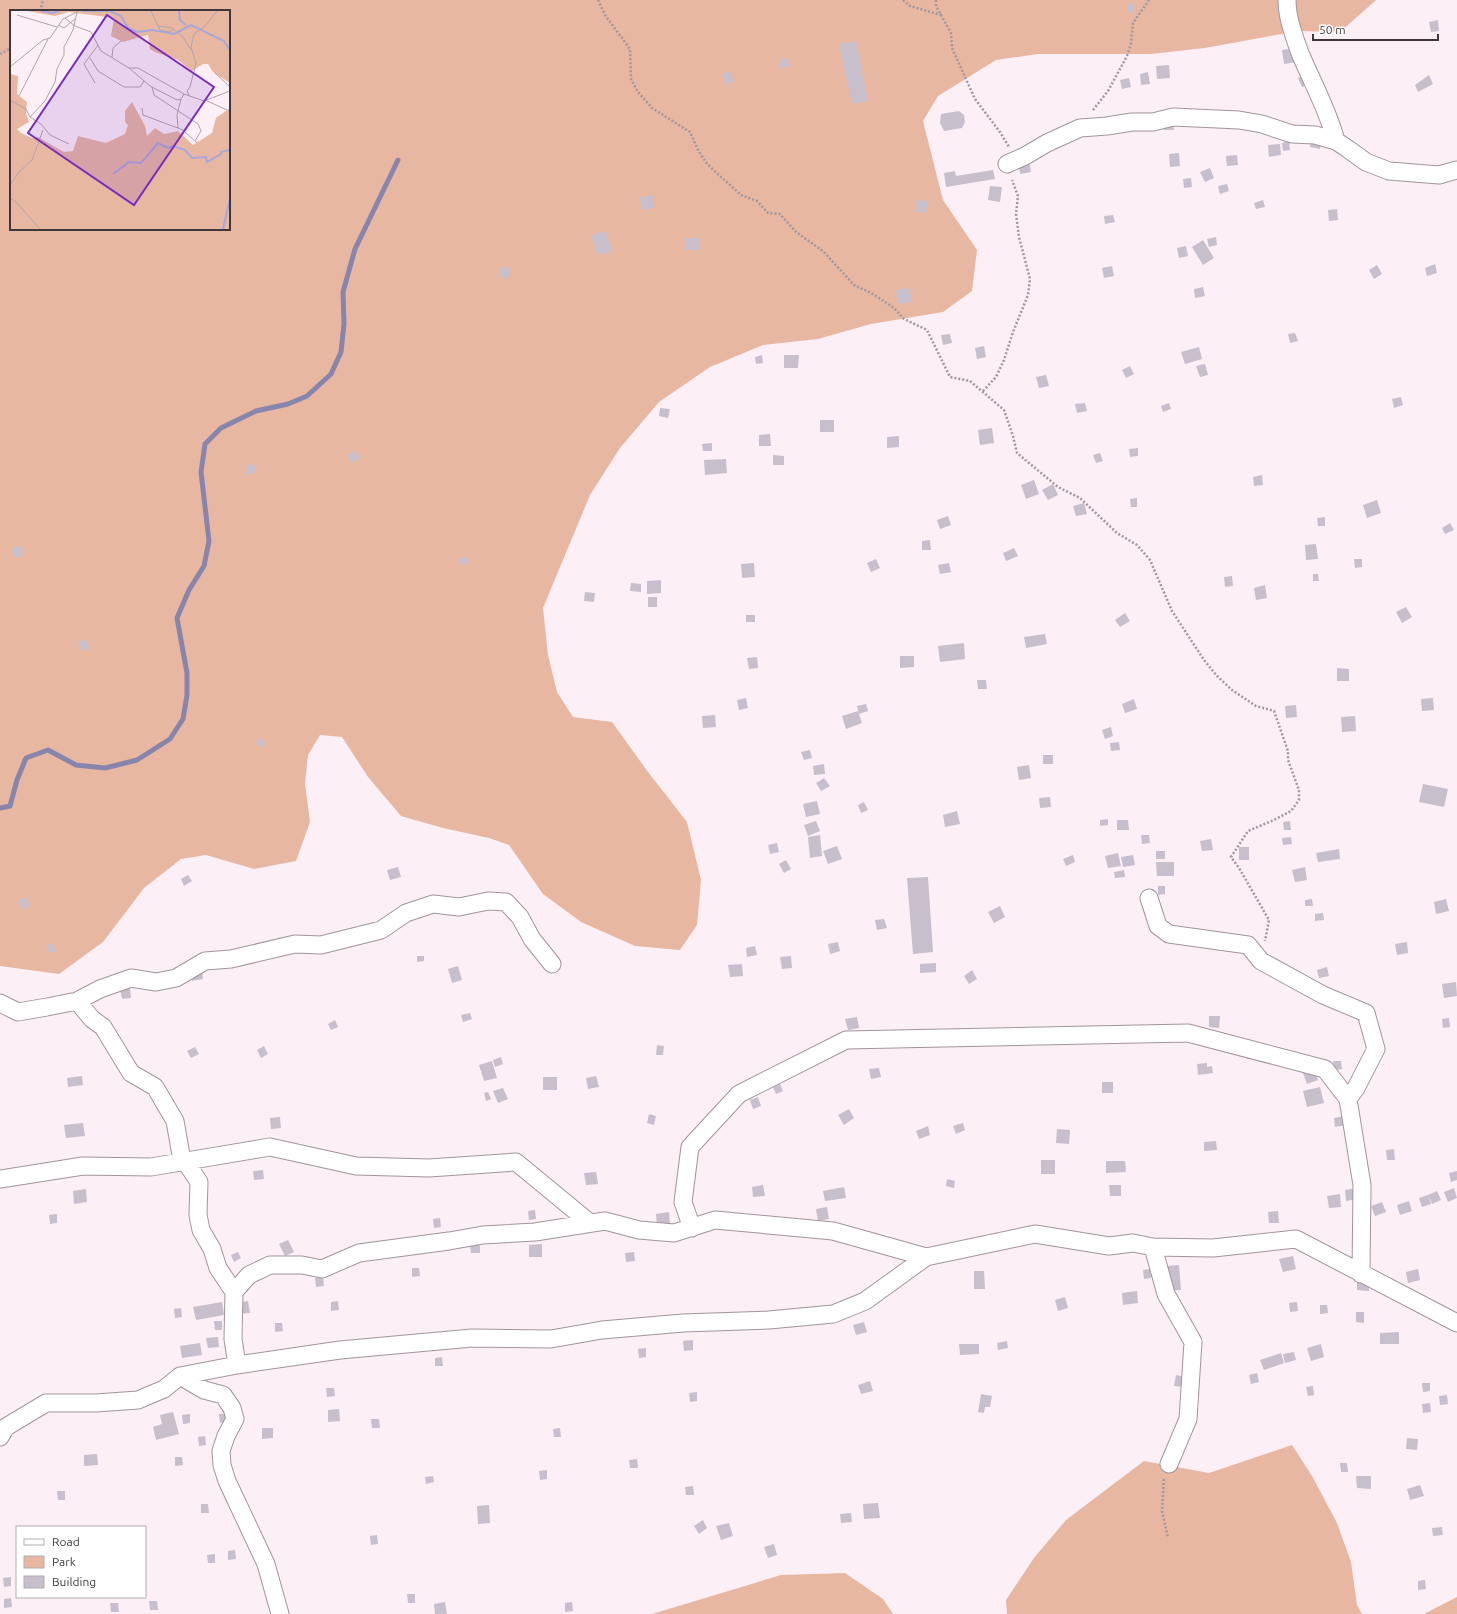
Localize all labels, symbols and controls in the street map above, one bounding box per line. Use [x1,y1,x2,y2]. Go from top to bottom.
inset map [10,10,230,230]
scale bar [1313,16,1438,42]
text: 50 m [1319,23,1346,36]
legend [16,1526,146,1598]
text: Road [52,1535,80,1548]
text: Park [52,1555,76,1568]
text: Building [52,1575,96,1588]

